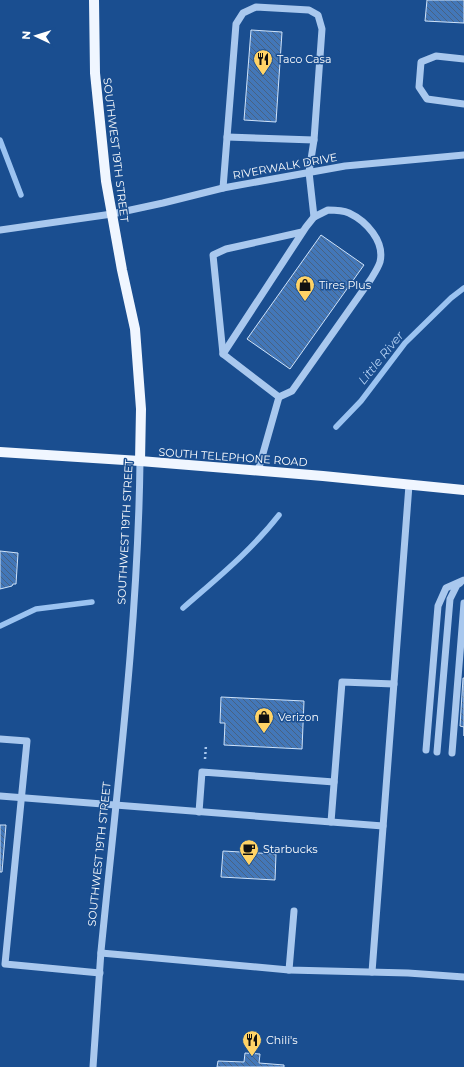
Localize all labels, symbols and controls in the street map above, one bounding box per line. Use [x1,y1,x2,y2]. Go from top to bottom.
north arrow [16,16,56,56]
text: N [19,30,33,40]
restaurant icon: Taco Casa [252,48,274,76]
place label: Taco Casa [277,52,331,66]
street label: SOUTHWEST 19TH STREET [100,77,132,224]
street label: RIVERWALK DRIVE [232,150,338,182]
shop icon: Tires Plus [294,274,316,302]
place label: Tires Plus [319,278,372,292]
water label: Little River [355,328,407,387]
street label: SOUTH TELEPHONE ROAD [158,445,308,469]
street label: SOUTHWEST 19TH STREET [114,458,136,605]
shop icon: Verizon [253,706,275,734]
place label: Verizon [278,710,319,724]
street label: SOUTHWEST 19TH STREET [84,780,114,927]
cafe icon: Starbucks [238,838,260,866]
place label: Starbucks [263,842,318,856]
restaurant icon: Chili's [241,1029,263,1057]
place label: Chili's [266,1033,298,1047]

